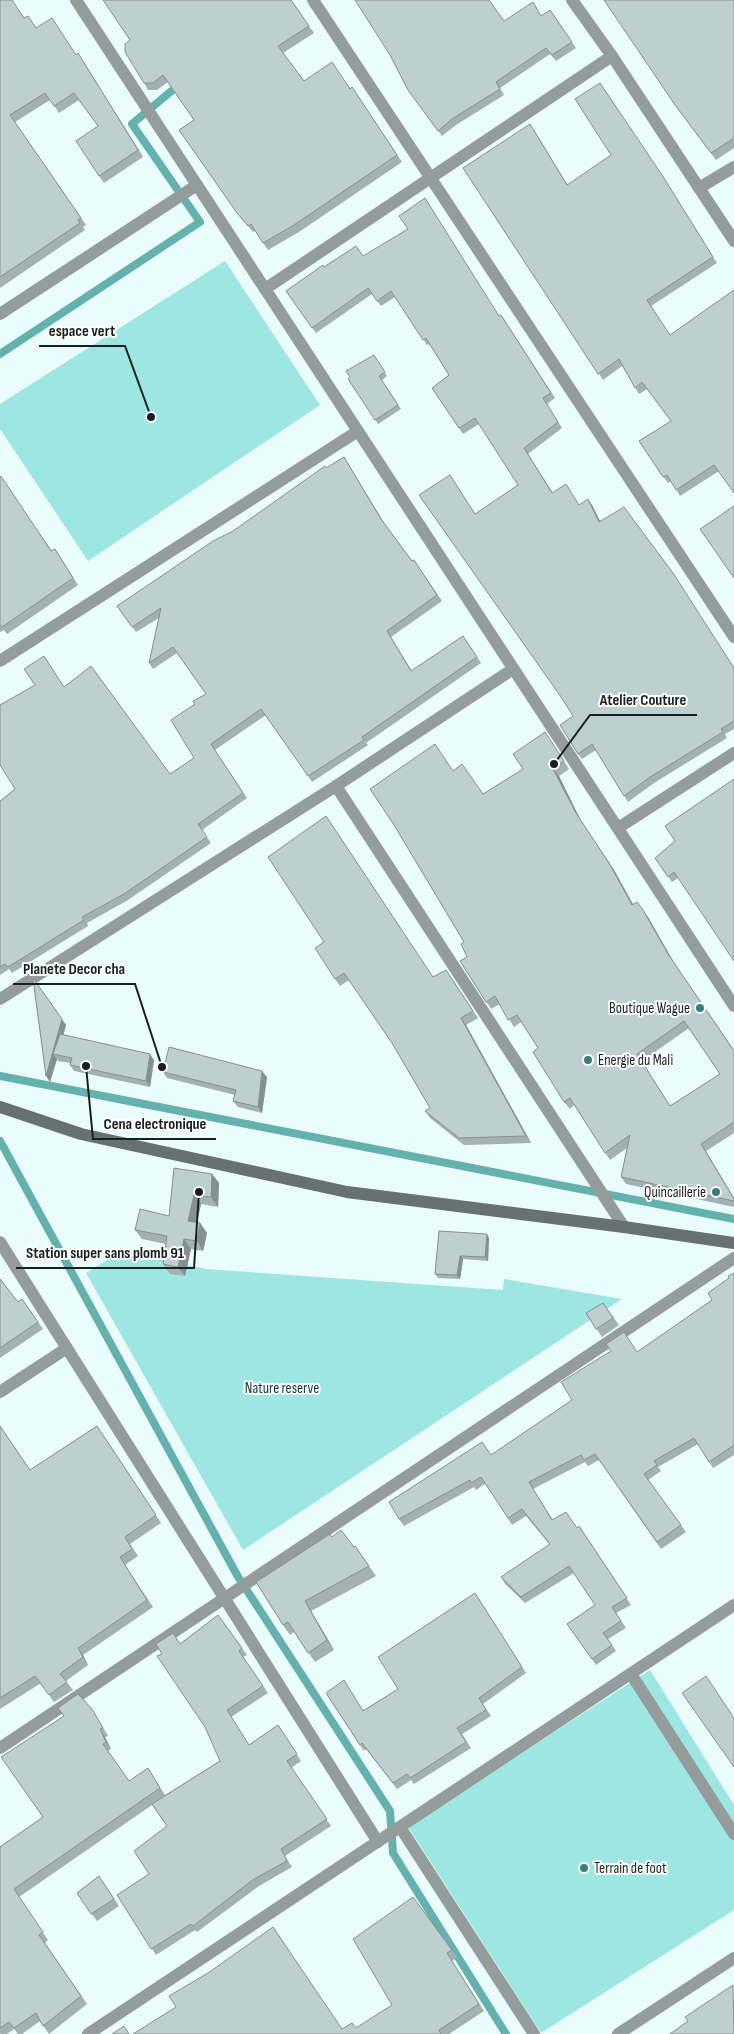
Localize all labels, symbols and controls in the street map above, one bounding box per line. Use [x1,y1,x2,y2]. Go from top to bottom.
callout: espace vert [39,315,125,346]
text: espace vert [49,322,115,341]
callout: Atelier Couture [590,684,697,715]
text: Atelier Couture [599,691,686,710]
callout: Planete Decor cha [13,953,135,984]
text: Planete Decor cha [23,960,125,979]
place label: Boutique Wague [609,999,690,1018]
marker: Boutique Wague [694,1002,706,1014]
place label: Energie du Mali [598,1051,673,1070]
marker: Energie du Mali [582,1054,594,1066]
callout: Cena electronique [93,1108,216,1139]
text: Cena electronique [104,1115,207,1134]
place label: Quincaillerie [644,1183,706,1202]
marker: Quincaillerie [710,1186,722,1198]
callout: Station super sans plomb 91 [16,1237,194,1268]
text: Station super sans plomb 91 [26,1244,185,1263]
park label: Nature reserve [245,1379,319,1398]
place label: Terrain de foot [594,1859,667,1878]
marker: Terrain de foot [578,1862,590,1874]

